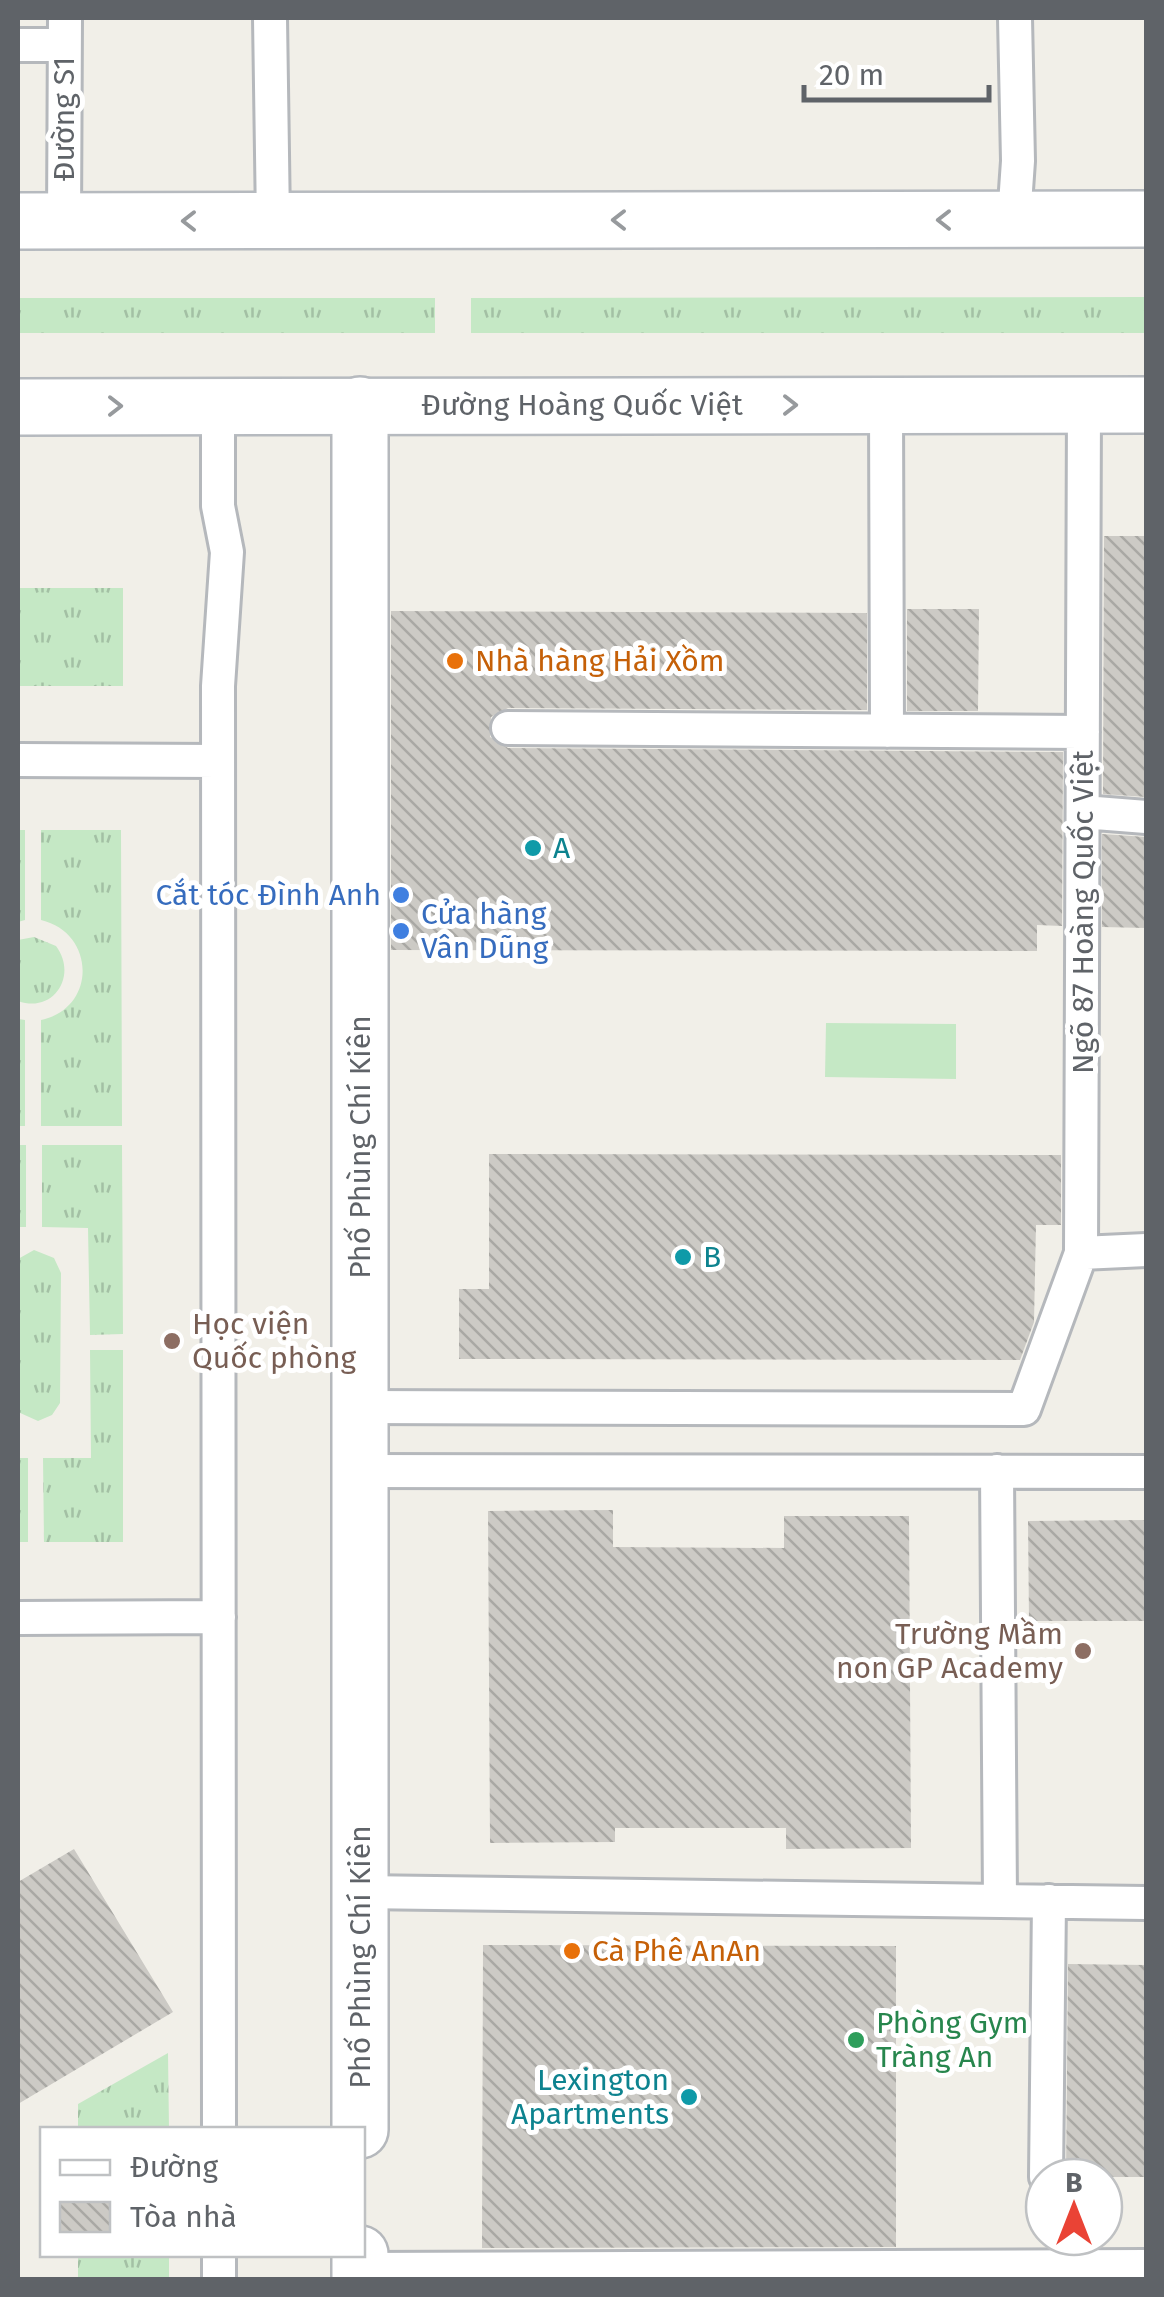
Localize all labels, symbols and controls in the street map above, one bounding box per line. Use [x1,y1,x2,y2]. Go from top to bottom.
scale bar [804,40,989,102]
street label: Đường S1 [46,57,82,181]
text: 20 m [819,57,884,93]
one-way arrow [611,209,626,231]
one-way arrow [936,209,952,231]
one-way arrow [181,210,196,232]
street label: Đường Hoàng Quốc Việt [421,387,743,423]
one-way arrow [782,394,798,416]
one-way arrow [108,395,123,417]
place label: Nhà hàng Hải Xồm [475,643,725,679]
marker: Nhà hàng Hải Xồm [444,650,466,672]
street label: Ngõ 87 Hoàng Quốc Việt [1065,750,1101,1074]
place label: A [553,830,571,866]
marker: A [522,837,544,859]
place label: Cắt tóc Đình Anh [156,877,381,913]
marker: Cắt tóc Đình Anh [390,884,412,906]
place label: Cửa hàng Vân Dũng [421,896,549,966]
marker: Cửa hàng Vân Dũng [390,920,412,942]
street label: Phố Phùng Chí Kiên [342,1015,378,1279]
place label: B [703,1239,721,1275]
marker: B [672,1246,694,1268]
place label: Học viện Quốc phòng [192,1306,356,1376]
marker: Học viện Quốc phòng [161,1330,183,1352]
place label: Trường Mầm non GP Academy [836,1616,1063,1686]
marker: Trường Mầm non GP Academy [1072,1640,1094,1662]
street label: Phố Phùng Chí Kiên [342,1825,378,2089]
place label: Cà Phê AnAn [592,1933,761,1969]
marker: Cà Phê AnAn [561,1940,583,1962]
place label: Phòng Gym Tràng An [876,2005,1028,2075]
marker: Phòng Gym Tràng An [845,2029,867,2051]
place label: Lexington Apartments [511,2062,669,2132]
marker: Lexington Apartments [678,2086,700,2108]
legend [40,2127,365,2257]
text: Đường [130,2149,219,2185]
north arrow [1024,2157,1124,2257]
text: B [1065,2166,1083,2199]
text: Tòa nhà [130,2199,237,2235]

